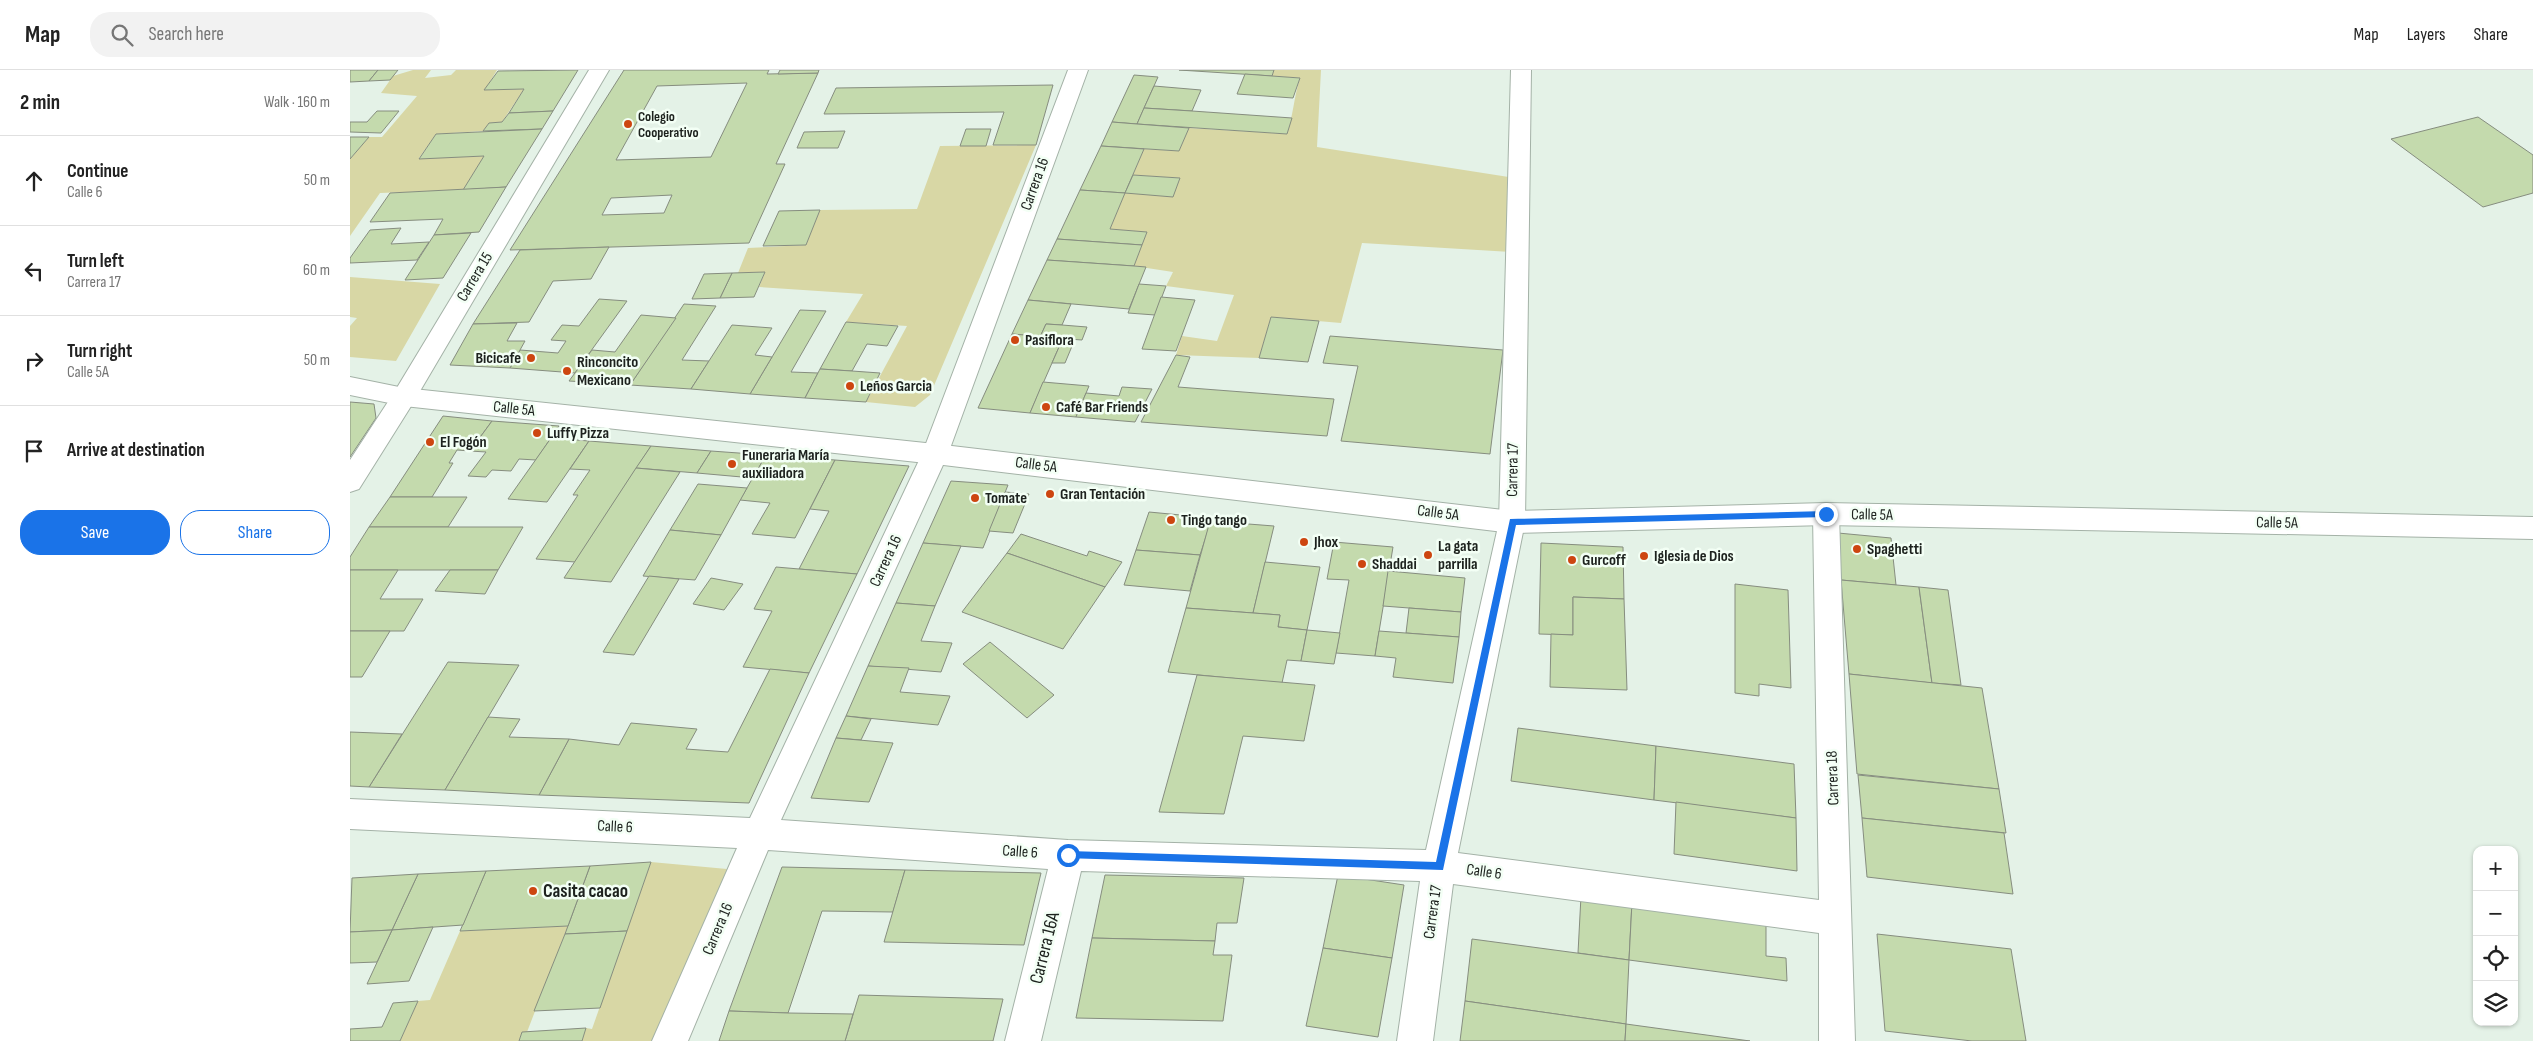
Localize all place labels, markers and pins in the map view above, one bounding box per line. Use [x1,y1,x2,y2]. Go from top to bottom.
place label: Colegio Cooperativo [638,108,699,141]
marker: Colegio Cooperativo [622,118,634,130]
place label: Pasiflora [1025,331,1074,350]
marker: Pasiflora [1009,334,1021,346]
place label: Bicicafe [475,349,521,368]
marker: Bicicafe [525,352,537,364]
place label: Rinconcito Mexicano [577,353,638,390]
marker: Rinconcito Mexicano [561,365,573,377]
place label: Leños Garcia [860,377,932,396]
marker: Leños Garcia [844,380,856,392]
place label: Café Bar Friends [1056,398,1148,417]
marker: Café Bar Friends [1040,401,1052,413]
place label: Luffy Pizza [547,424,609,443]
marker: Luffy Pizza [531,427,543,439]
place label: El Fogón [440,433,487,452]
marker: El Fogón [424,436,436,448]
place label: Funeraria María auxiliadora [742,446,829,483]
marker: Funeraria María auxiliadora [726,458,738,470]
place label: Gran Tentación [1060,485,1145,504]
marker: Gran Tentación [1044,488,1056,500]
place label: Tomate [985,489,1027,508]
marker: Tomate [969,492,981,504]
place label: Tingo tango [1181,511,1247,530]
marker: Tingo tango [1165,514,1177,526]
place label: Jhox [1313,533,1339,552]
marker: Jhox [1298,536,1310,548]
place label: La gata parrilla [1438,537,1478,574]
place label: Spaghetti [1867,540,1922,559]
marker: Spaghetti [1851,543,1863,555]
place label: Iglesia de Dios [1654,547,1734,566]
marker: La gata parrilla [1422,549,1434,561]
marker: Iglesia de Dios [1638,550,1650,562]
place label: Gurcoff [1582,551,1627,570]
marker: Gurcoff [1566,554,1578,566]
place label: Shaddai [1372,555,1417,574]
marker: Shaddai [1356,558,1368,570]
place label: Casita cacao [543,880,628,903]
marker: Casita cacao [527,885,539,897]

